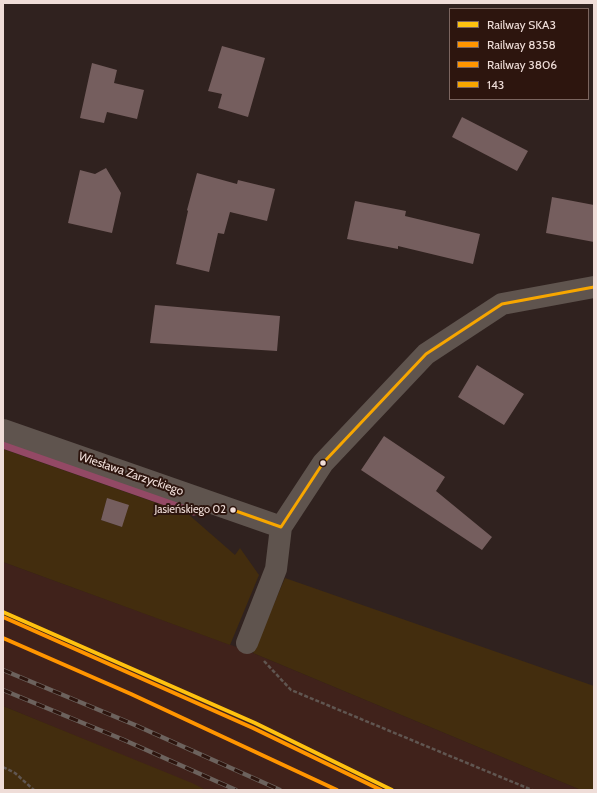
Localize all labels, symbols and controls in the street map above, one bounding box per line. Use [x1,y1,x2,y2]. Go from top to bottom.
legend [449,8,589,100]
text: Railway SKA3 [487,17,556,32]
text: Railway 8358 [487,37,556,52]
text: Railway 3806 [487,57,557,72]
text: 143 [487,77,504,92]
street label: Wiesława Zarzyckiego [77,449,185,499]
unlabelled marker [318,458,328,468]
place label: Jasieńskiego 02 [154,503,226,517]
marker: Jasieńskiego 02 [228,505,238,515]

